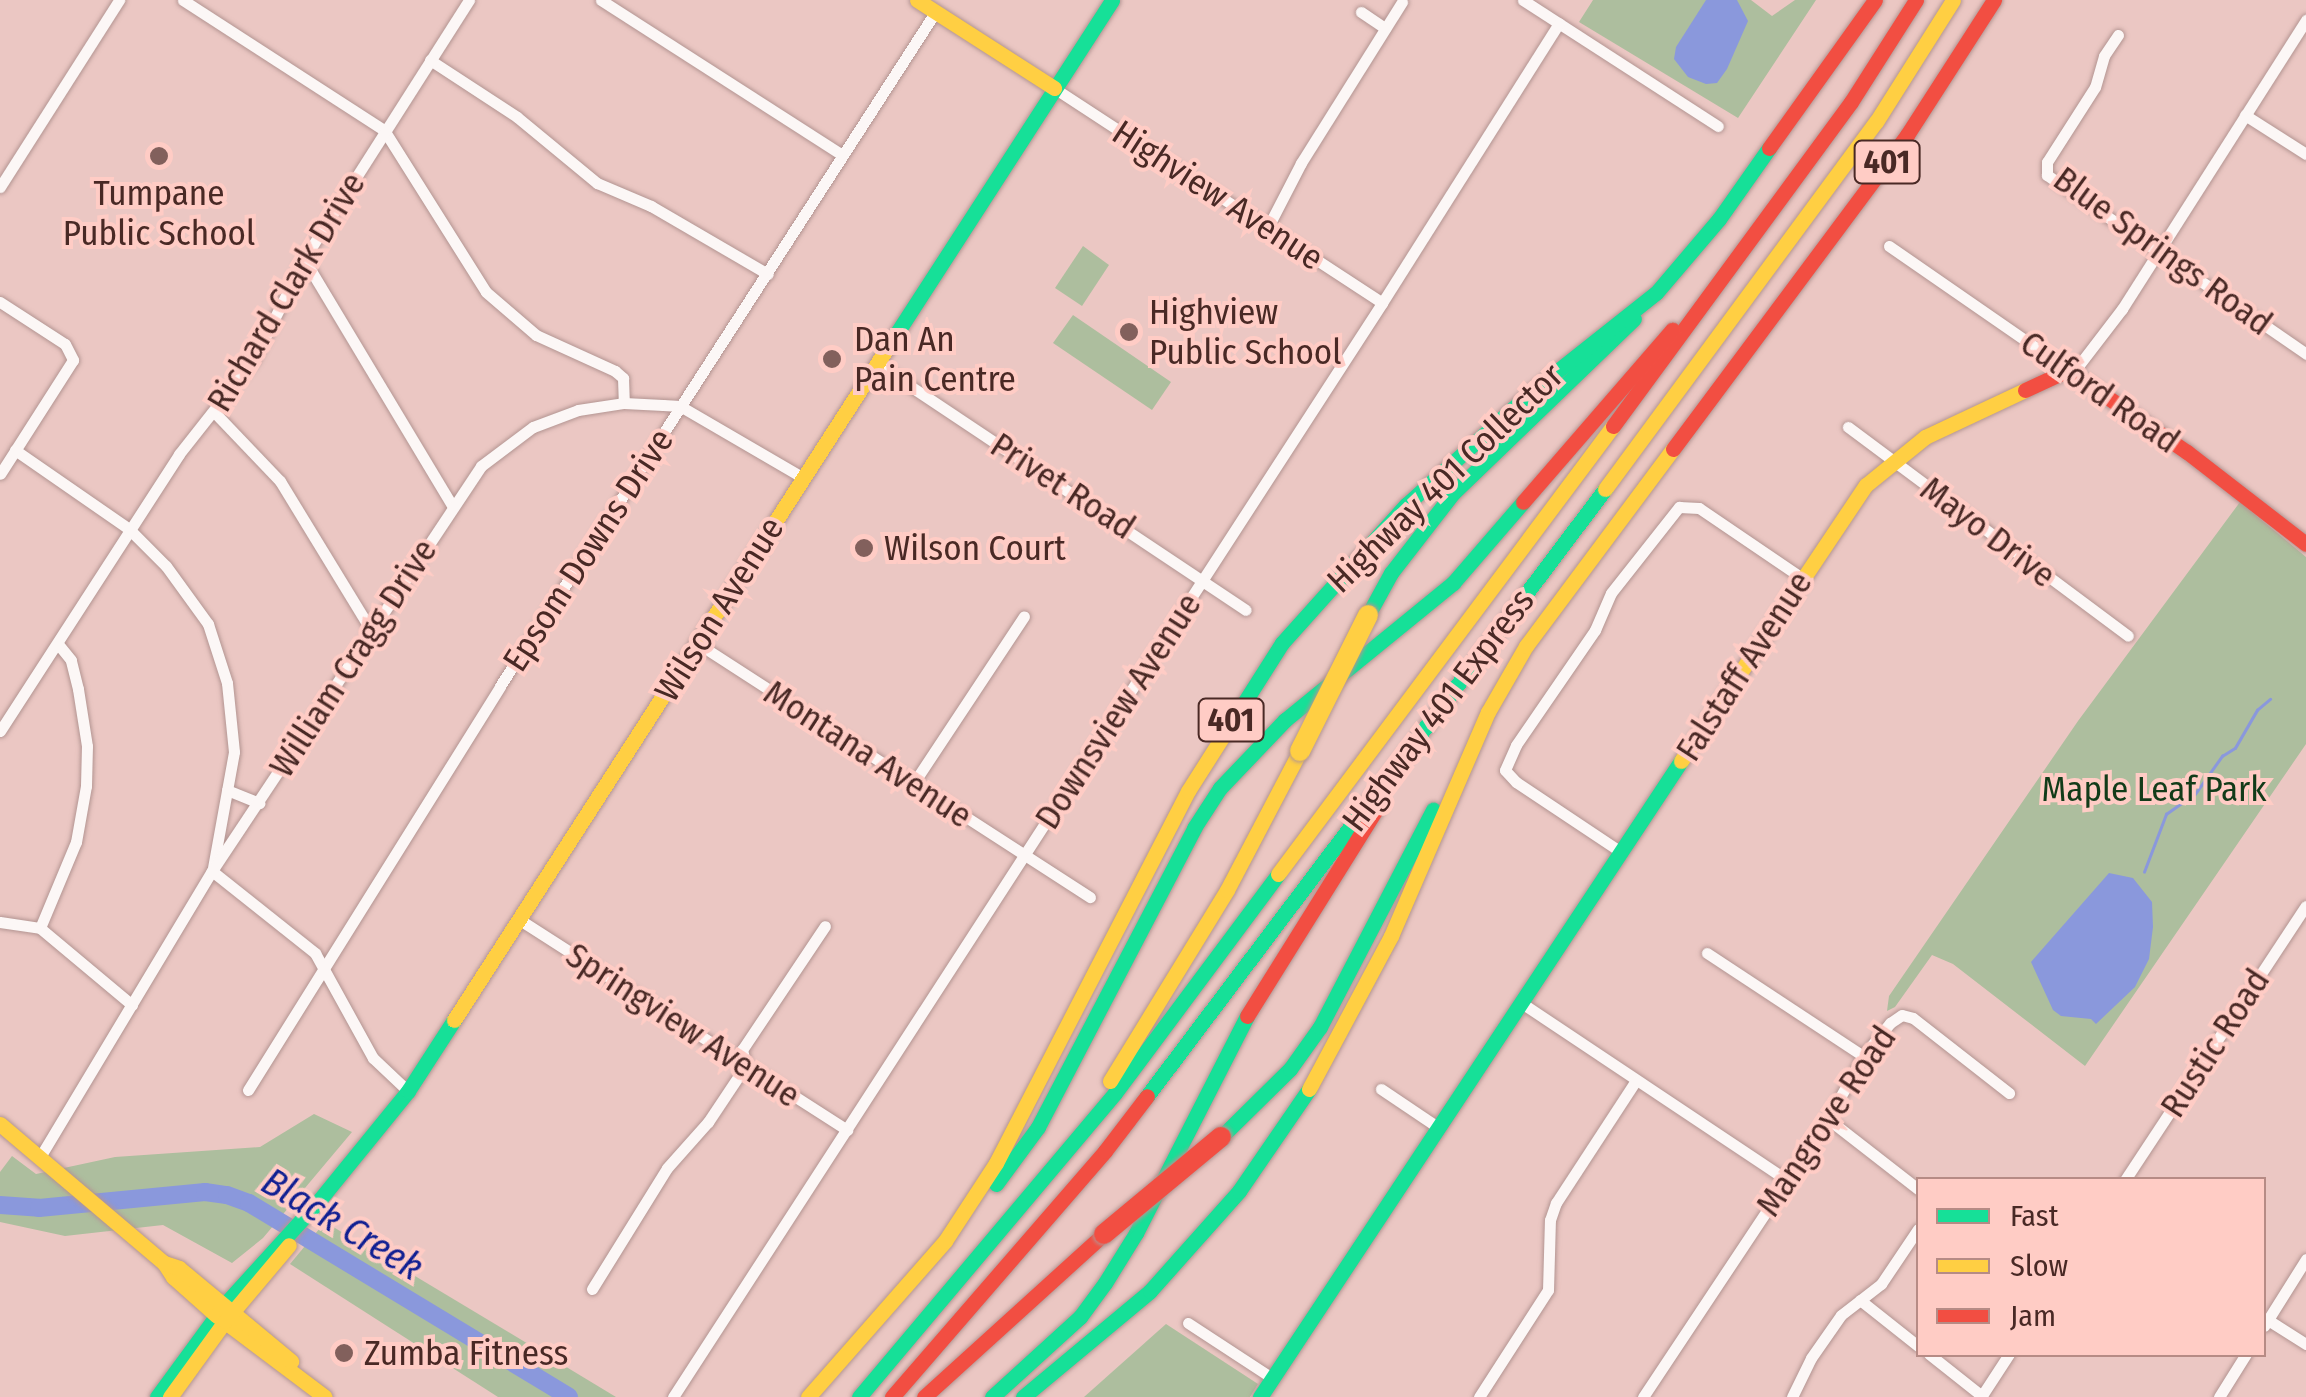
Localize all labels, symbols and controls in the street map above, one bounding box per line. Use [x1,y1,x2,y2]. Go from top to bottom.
street label: Highview Avenue [1105,111,1331,279]
road number: 401 [1852,135,1922,189]
marker: Tumpane Public School [148,145,170,167]
street label: Blue Springs Road [2046,158,2280,344]
street label: Richard Clark Drive [198,165,374,419]
place label: Tumpane Public School [63,172,255,254]
place label: Highview Public School [1149,291,1341,373]
place label: Dan An Pain Centre [854,318,1016,400]
marker: Highview Public School [1118,321,1140,343]
street label: Culford Road [2012,322,2188,462]
marker: Dan An Pain Centre [819,346,845,372]
street label: Highway 401 Collector [1318,355,1572,601]
street label: Epsom Downs Drive [494,421,682,679]
street label: Privet Road [983,424,1143,548]
street label: Mayo Drive [1912,468,2064,596]
street label: Wilson Avenue [646,509,792,709]
place label: Wilson Court [884,527,1066,569]
street label: William Cragg Drive [260,531,446,785]
marker: Wilson Court [853,537,875,559]
street label: Falstaff Avenue [1667,563,1821,769]
street label: Highway 401 Express [1333,581,1543,839]
street label: Downsview Avenue [1026,585,1210,837]
street label: Montana Avenue [756,671,980,837]
road number: 401 [1196,693,1266,747]
park label: Maple Leaf Park [2041,768,2267,810]
street label: Springview Avenue [558,934,808,1116]
street label: Rustic Road [2152,961,2278,1125]
street label: Mangrove Road [1747,1018,1905,1224]
water label: Black Creek [253,1159,431,1291]
legend [1916,1177,2266,1357]
text: Fast [2010,1198,2058,1234]
text: Slow [2010,1248,2068,1284]
text: Jam [2010,1298,2056,1334]
place label: Zumba Fitness [364,1332,568,1374]
marker: Zumba Fitness [333,1342,355,1364]

